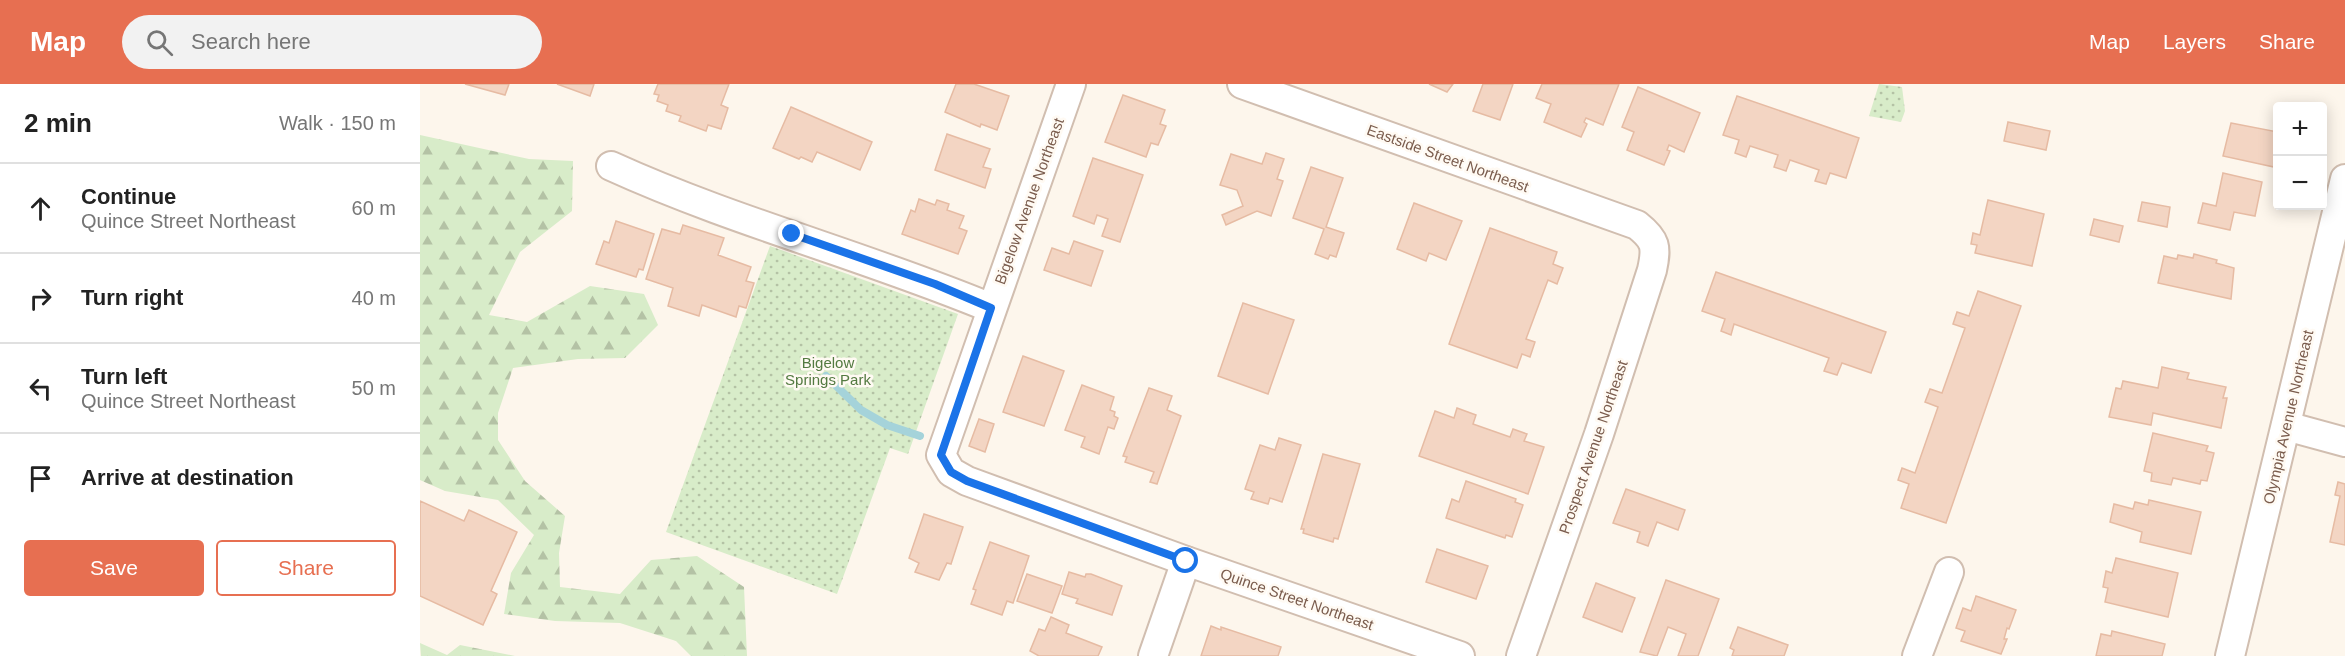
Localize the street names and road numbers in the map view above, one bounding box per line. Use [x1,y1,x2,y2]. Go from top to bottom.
street label: Bigelow Avenue Northeast [991,115,1067,286]
street label: Eastside Street Northeast [1365,121,1532,196]
street label: Olympia Avenue Northeast [2260,327,2317,506]
street label: Prospect Avenue Northeast [1555,357,1631,536]
street label: Quince Street Northeast [1218,565,1377,634]

